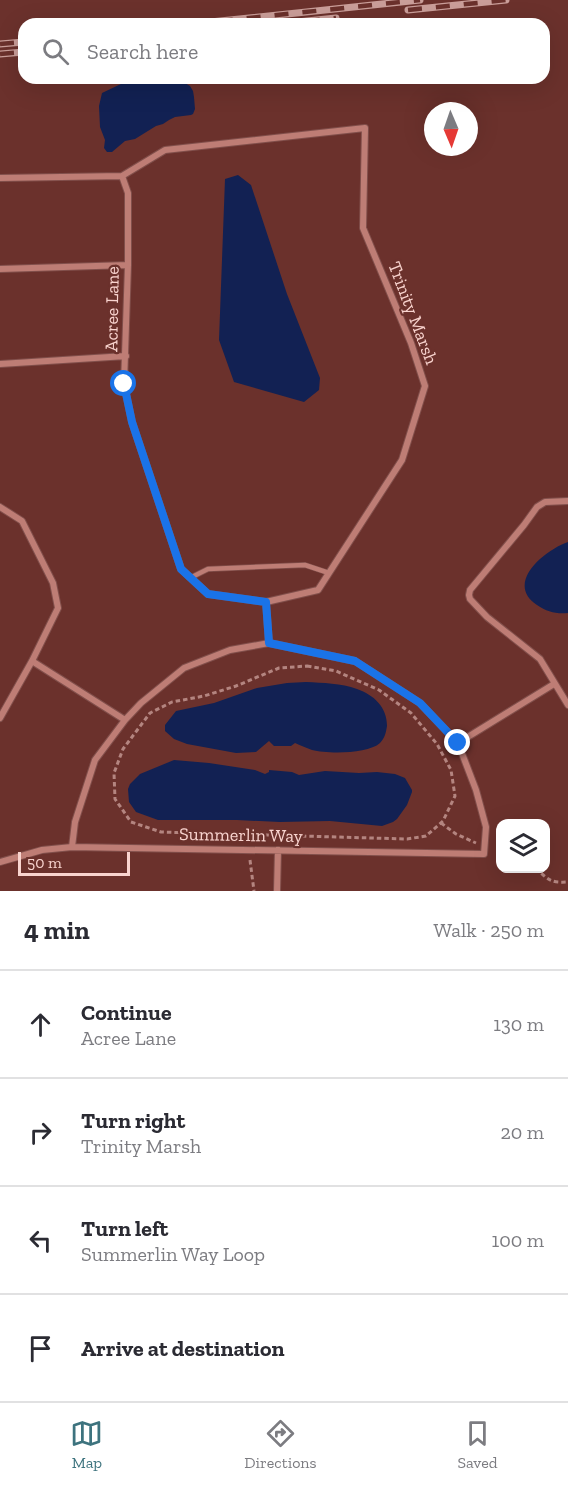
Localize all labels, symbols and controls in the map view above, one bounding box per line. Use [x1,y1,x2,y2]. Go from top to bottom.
search box [18,18,550,84]
icon: search [39,35,72,68]
text: Search here [87,38,198,65]
north arrow [424,102,478,156]
street label: Trinity Marsh [383,259,443,367]
street label: Acree Lane [100,266,124,352]
route start [110,370,136,396]
route end [444,729,470,755]
map controls [496,819,550,873]
button: layers [496,819,550,873]
street label: Summerlin Way [179,823,304,847]
scale bar [18,849,130,876]
text: 50 m [27,853,62,872]
text: 4 min [24,914,90,946]
text: Walk · 250 m [434,918,544,942]
text: Continue [81,999,172,1026]
icon: ahead [24,1008,57,1041]
text: 130 m [493,1012,544,1036]
text: Acree Lane [81,1026,176,1050]
text: Turn right [81,1107,185,1134]
icon: right [24,1116,57,1149]
text: 20 m [500,1120,544,1144]
text: Trinity Marsh [81,1134,201,1158]
text: Turn left [81,1215,168,1242]
icon: left [24,1224,57,1257]
text: 100 m [491,1228,544,1252]
text: Summerlin Way Loop [81,1242,265,1266]
icon: arrive [24,1332,57,1365]
text: Arrive at destination [81,1335,284,1362]
tab: Map [70,1417,103,1472]
tab: Directions [244,1417,317,1472]
tab: Saved [457,1417,498,1472]

